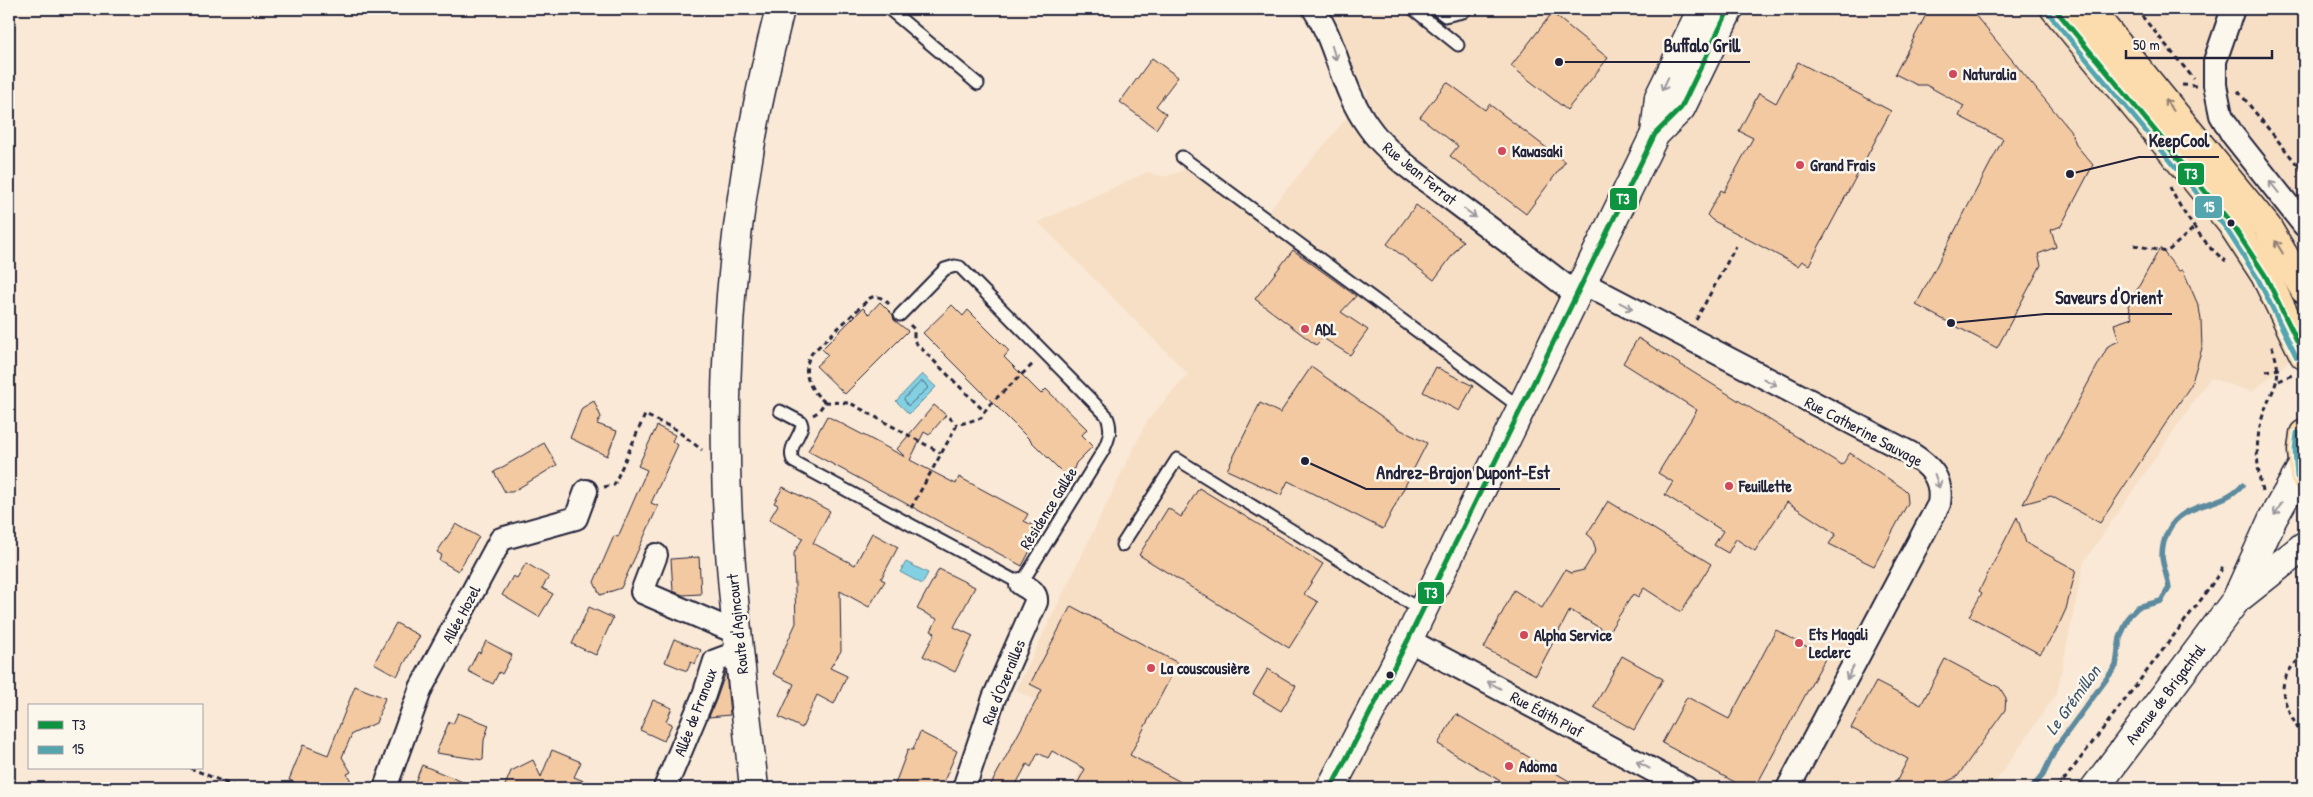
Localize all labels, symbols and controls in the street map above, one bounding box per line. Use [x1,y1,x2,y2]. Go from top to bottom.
scale bar [2126,28,2272,60]
callout: Buffalo Grill [1654,29,1750,62]
text: Buffalo Grill [1664,33,1741,58]
text: 50 m [2133,34,2160,55]
one-way arrow [1329,45,1339,61]
place label: Naturalia [1963,63,2017,85]
marker: Naturalia [1947,68,1959,80]
one-way arrow [1660,76,1669,91]
one-way arrow [2163,99,2174,112]
callout: KeepCool [2139,124,2219,157]
text: KeepCool [2149,128,2211,154]
street label: Rue Jean Ferrat [1378,136,1462,210]
place label: Kawasaki [1512,140,1563,162]
marker: Kawasaki [1496,145,1508,157]
place label: Grand Frais [1810,154,1876,176]
marker: Grand Frais [1794,159,1806,171]
line badge: T3 [2177,162,2205,186]
text: T3 [2184,164,2198,183]
one-way arrow [2269,181,2280,194]
line badge: T3 [1609,187,1638,211]
text: T3 [1616,189,1630,208]
line badge: 15 [2194,195,2223,219]
text: 15 [2203,197,2215,216]
one-way arrow [1463,207,1476,218]
unlabelled marker [2226,218,2236,228]
one-way arrow [2274,241,2284,255]
callout: Saveurs d'Orient [2045,281,2172,314]
text: Saveurs d'Orient [2055,285,2163,310]
one-way arrow [1619,301,1634,311]
place label: ADL [1315,318,1336,340]
marker: ADL [1299,323,1311,335]
one-way arrow [1762,378,1777,387]
street label: Rue Catherine Sauvage [1801,391,1927,472]
callout: Andrez-Brajon Dupont-Est [1366,456,1560,489]
text: Andrez-Brajon Dupont-Est [1376,460,1550,486]
street label: Résidence Gallée [1014,462,1082,553]
one-way arrow [1933,473,1942,488]
place label: Feuillette [1738,475,1793,497]
marker: Feuillette [1723,480,1735,492]
one-way arrow [2273,502,2283,516]
street label: Route d'Agincourt [721,572,753,675]
street label: Allée Hozel [437,581,486,647]
line badge: T3 [1417,581,1445,605]
text: T3 [1424,583,1438,602]
place label: Ets Magali Leclerc [1809,623,1868,663]
place label: Alpha Service [1534,624,1613,647]
marker: Alpha Service [1518,629,1530,641]
street label: Rue d'Ozerailles [976,636,1030,728]
marker: Ets Magali Leclerc [1793,637,1805,649]
street label: Avenue de Brigachtal [2120,639,2211,749]
place label: La couscousière [1161,657,1250,679]
water label: Le Grémillon [2039,658,2107,739]
marker: La couscousière [1145,662,1157,674]
street label: Allée de Franoux [668,665,722,759]
one-way arrow [1845,665,1854,680]
unlabelled marker [1385,670,1395,680]
one-way arrow [1487,680,1501,690]
street label: Rue Édith Piaf [1507,686,1588,743]
legend [28,704,202,770]
text: T3 [72,714,86,735]
text: 15 [72,738,84,759]
place label: Adoma [1519,755,1557,777]
marker: Adoma [1503,760,1515,772]
one-way arrow [1636,760,1651,770]

